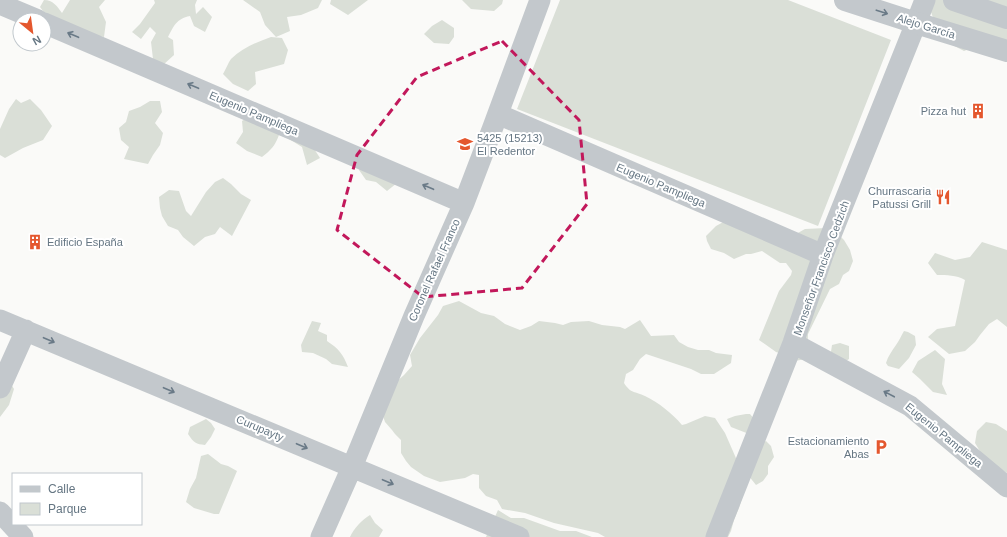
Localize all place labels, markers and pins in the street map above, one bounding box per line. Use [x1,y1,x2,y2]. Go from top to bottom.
building icon: Pizza hut [969,102,987,120]
place label: Pizza hut [921,105,966,117]
place label: 5425 (15213) El Redentor [477,132,542,157]
school or university icon: 5425 (15213) El Redentor [456,135,474,153]
place label: Churrascaria Patussi Grill [868,185,932,210]
restaurant icon: Churrascaria Patussi Grill [934,188,952,206]
building icon: Edificio España [26,233,44,251]
place label: Edificio España [47,236,124,248]
place label: Estacionamiento Abas [788,435,869,460]
parking icon: Estacionamiento Abas [872,438,890,456]

